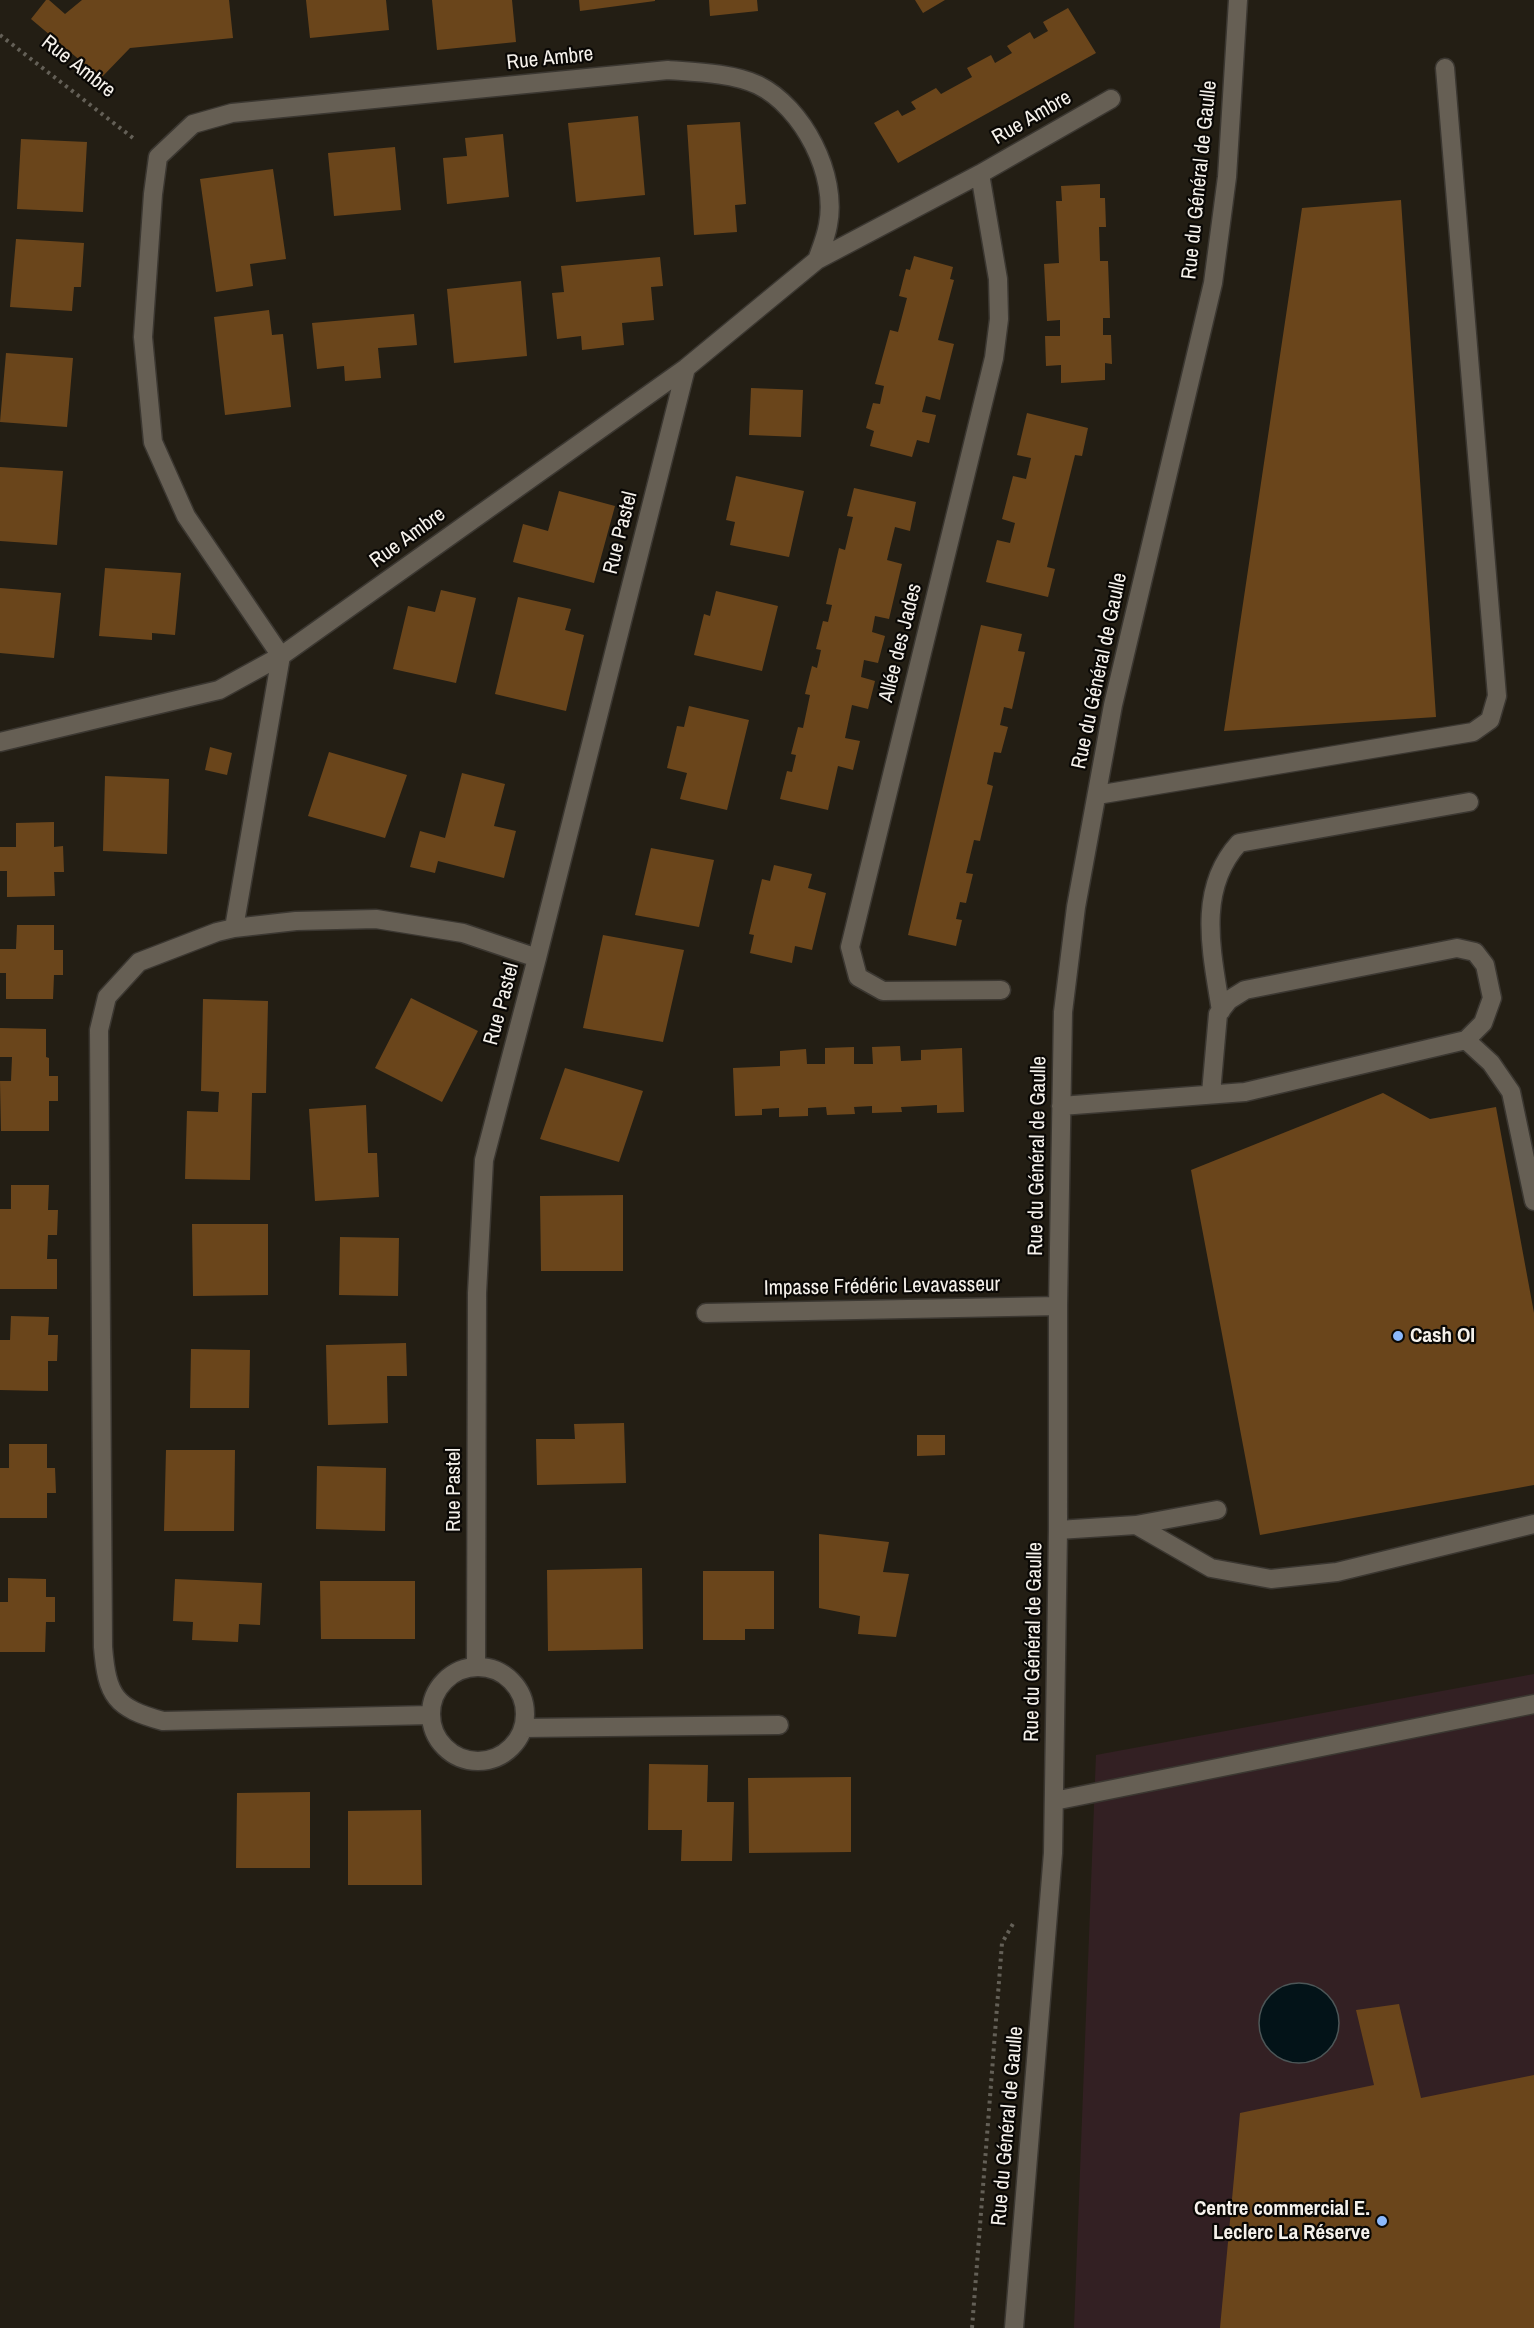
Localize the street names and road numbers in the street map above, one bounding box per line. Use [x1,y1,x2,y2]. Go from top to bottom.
street label: Rue Ambre [36,30,120,104]
street label: Rue Ambre [505,42,595,76]
street label: Rue du Général de Gaulle [1177,79,1223,281]
street label: Rue Ambre [988,85,1076,151]
street label: Rue Pastel [599,489,643,577]
street label: Rue Ambre [365,502,451,574]
street label: Rue du Général de Gaulle [1067,571,1133,771]
street label: Allée des Jades [874,581,928,705]
street label: Rue Pastel [479,960,525,1048]
street label: Rue du Général de Gaulle [1024,1056,1052,1256]
street label: Impasse Frédéric Levavasseur [764,1272,1000,1302]
street label: Rue Pastel [441,1448,467,1532]
street label: Rue du Général de Gaulle [1020,1542,1048,1742]
street label: Rue du Général de Gaulle [987,2025,1029,2227]

